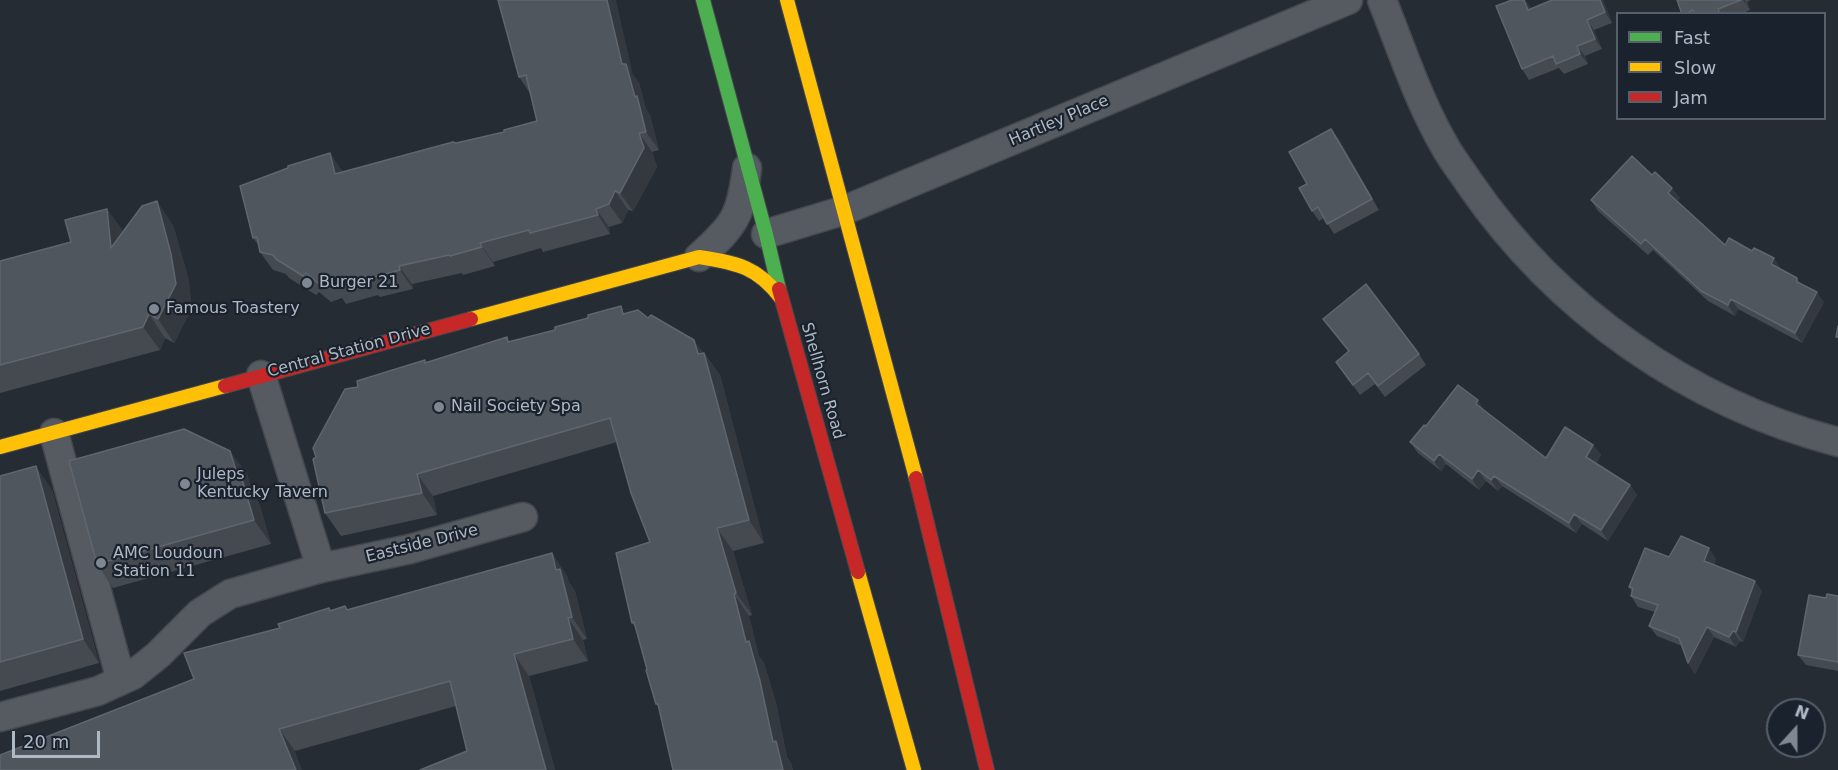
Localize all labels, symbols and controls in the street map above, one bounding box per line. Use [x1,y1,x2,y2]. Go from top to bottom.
legend [1616,12,1826,120]
text: Fast [1674,27,1710,48]
text: Slow [1674,57,1716,78]
text: Jam [1674,87,1708,108]
street label: Hartley Place [1006,91,1112,151]
place label: Burger 21 [319,273,398,293]
marker: Burger 21 [300,276,314,290]
place label: Famous Toastery [166,299,300,319]
marker: Famous Toastery [147,302,161,316]
street label: Central Station Drive [265,320,433,382]
street label: Shellhorn Road [796,320,848,442]
place label: Nail Society Spa [451,397,581,417]
marker: Nail Society Spa [432,400,446,414]
place label: Juleps Kentucky Tavern [197,465,328,503]
marker: Juleps Kentucky Tavern [178,477,192,491]
street label: Eastside Drive [364,521,480,567]
place label: AMC Loudoun Station 11 [113,544,223,582]
marker: AMC Loudoun Station 11 [94,556,108,570]
north arrow [1766,698,1826,758]
text: N [1792,701,1812,724]
scale bar [15,719,104,757]
text: 20 m [23,731,69,752]

